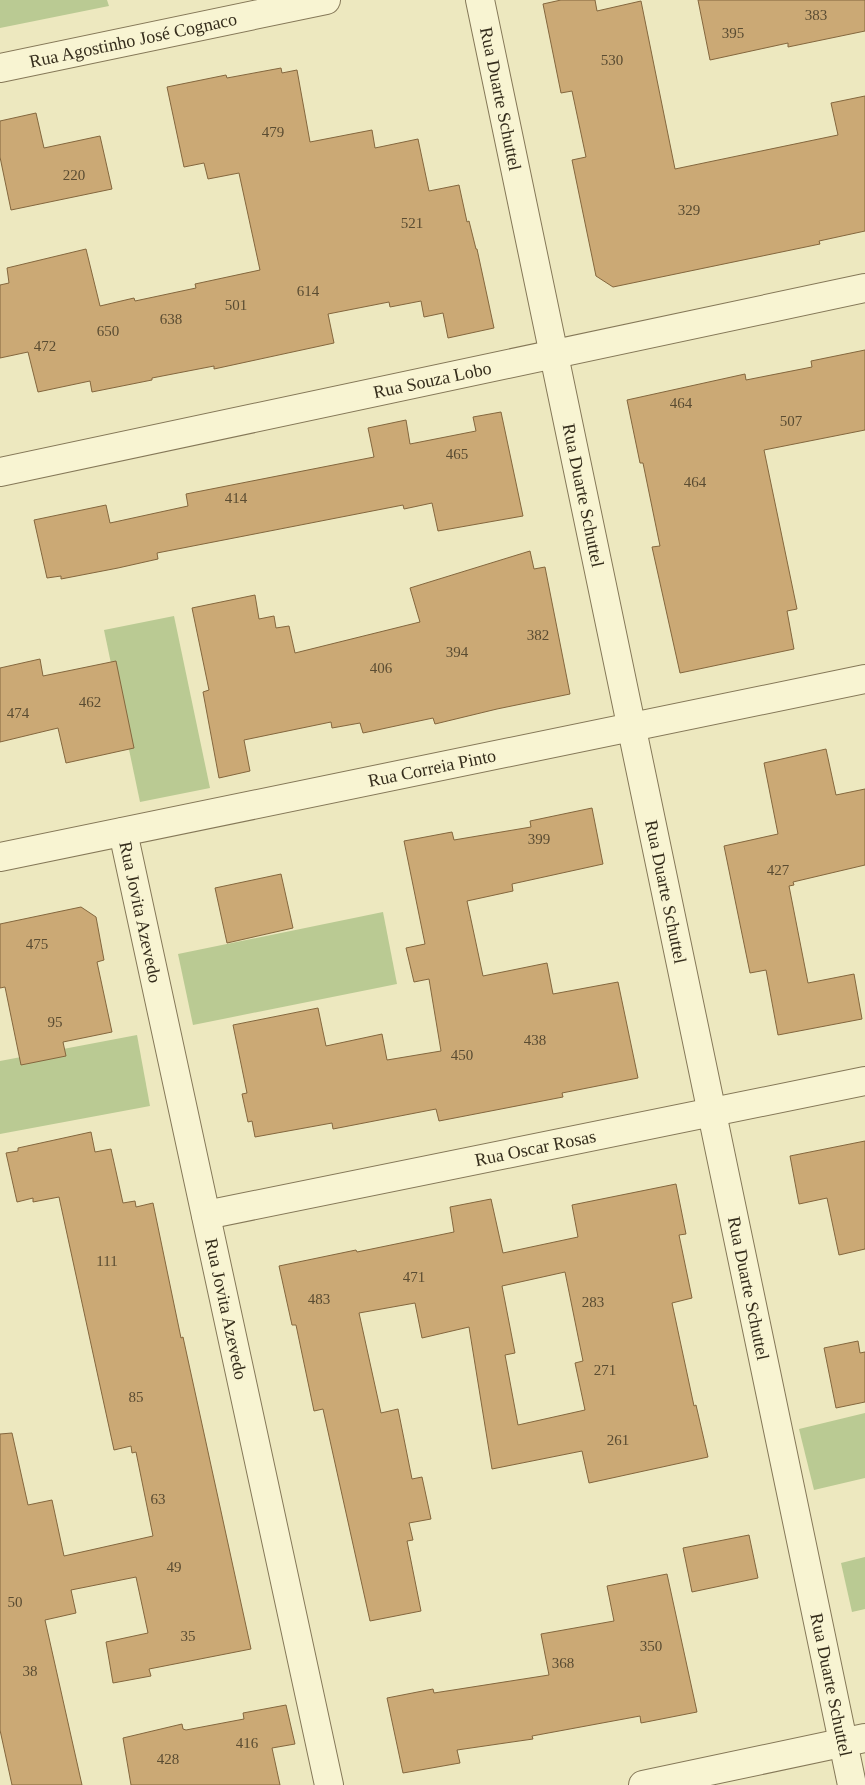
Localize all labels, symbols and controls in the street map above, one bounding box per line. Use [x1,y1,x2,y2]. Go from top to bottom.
house number: 383 [805,7,827,23]
street label: Rua Agostinho José Cognaco [28,9,239,72]
street label: Rua Duarte Schuttel [476,25,525,172]
house number: 395 [722,25,744,41]
house number: 530 [601,52,623,68]
house number: 479 [262,124,284,140]
house number: 220 [63,167,85,183]
house number: 329 [678,202,700,218]
house number: 521 [401,215,423,231]
house number: 614 [297,283,320,299]
house number: 501 [225,297,247,313]
house number: 638 [160,311,182,327]
house number: 650 [97,323,119,339]
house number: 472 [34,338,56,354]
street label: Rua Souza Lobo [372,358,493,402]
house number: 464 [670,395,693,411]
house number: 507 [780,413,803,429]
street label: Rua Duarte Schuttel [559,422,608,569]
house number: 465 [446,446,468,462]
house number: 464 [684,474,707,490]
house number: 414 [225,490,248,506]
house number: 382 [527,627,549,643]
house number: 394 [446,644,469,660]
house number: 406 [370,660,393,676]
house number: 462 [79,694,101,710]
house number: 474 [7,705,30,721]
street label: Rua Correia Pinto [366,745,498,791]
street label: Rua Duarte Schuttel [641,818,691,965]
house number: 399 [528,831,550,847]
street label: Rua Jovita Azevedo [115,840,165,985]
house number: 427 [767,862,790,878]
house number: 475 [26,936,48,952]
house number: 95 [48,1014,63,1030]
house number: 438 [524,1032,546,1048]
house number: 450 [451,1047,473,1063]
street label: Rua Oscar Rosas [473,1126,598,1170]
street label: Rua Duarte Schuttel [724,1215,773,1362]
street label: Rua Jovita Azevedo [201,1236,251,1382]
house number: 111 [96,1253,118,1269]
house number: 471 [403,1269,425,1285]
house number: 483 [308,1291,330,1307]
house number: 283 [582,1294,604,1310]
house number: 271 [594,1362,616,1378]
house number: 85 [129,1389,144,1405]
house number: 261 [607,1432,629,1448]
house number: 63 [151,1491,166,1507]
house number: 49 [167,1559,182,1575]
house number: 50 [8,1594,23,1610]
street label: Rua Duarte Schuttel [806,1611,856,1758]
house number: 35 [181,1628,196,1644]
house number: 350 [640,1638,662,1654]
house number: 368 [552,1655,574,1671]
house number: 38 [23,1663,38,1679]
house number: 416 [236,1735,259,1751]
house number: 428 [157,1751,179,1767]

